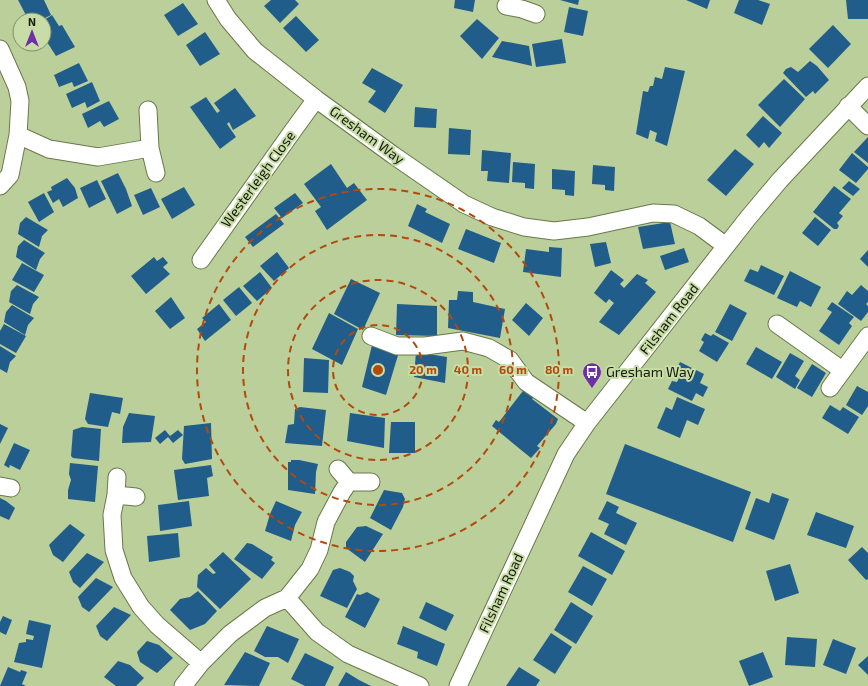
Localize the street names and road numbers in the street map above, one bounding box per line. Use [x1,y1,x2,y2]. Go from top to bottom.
street label: Gresham Way [327,102,408,168]
street label: Westerleigh Close [217,127,298,230]
street label: Filsham Road [636,280,702,358]
street label: Filsham Road [475,550,526,635]

